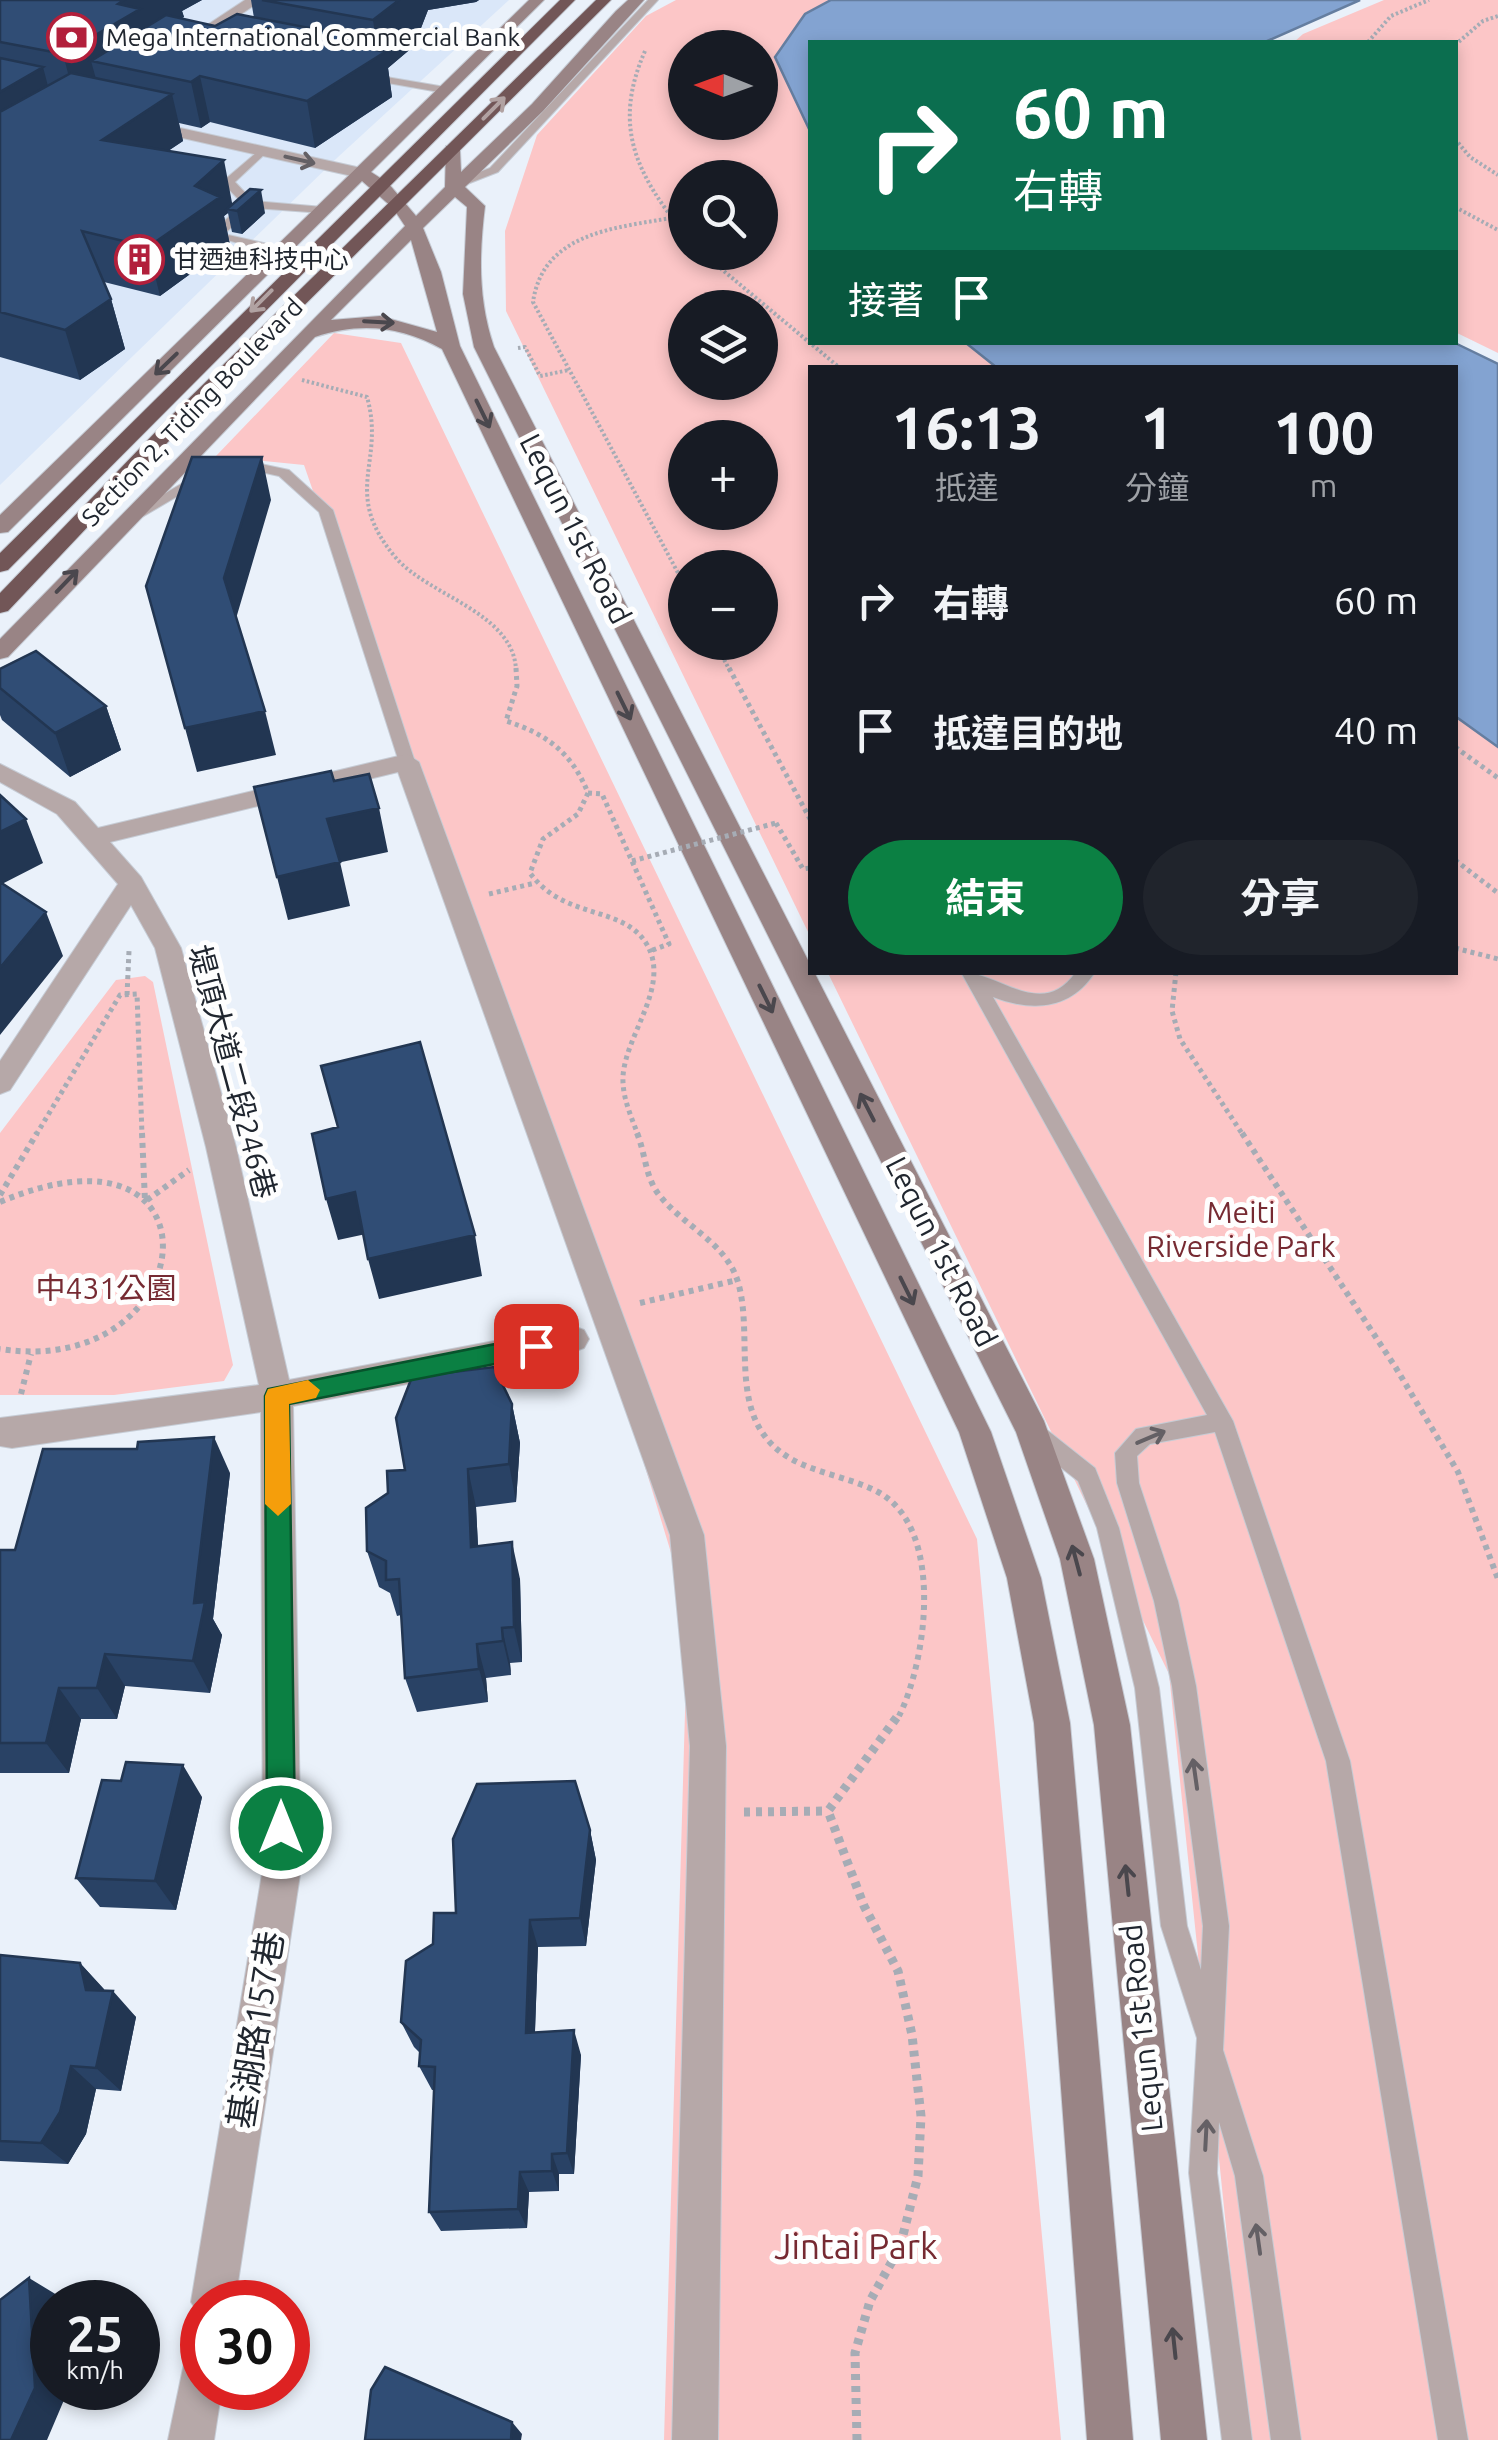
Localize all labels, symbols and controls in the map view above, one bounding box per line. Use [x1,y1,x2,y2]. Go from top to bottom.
bank icon: Mega International Commercial Bank [45,11,97,63]
place label: Mega International Commercial Bank [106,23,520,51]
north arrow [668,30,778,140]
map controls [668,30,778,660]
text: 60 m [1013,73,1169,151]
icon: right [848,80,978,210]
one-way arrow [482,96,506,120]
one-way arrow [283,152,315,170]
button: search [668,160,778,270]
text: 右轉 [1013,165,1103,216]
building icon: 甘迺迪科技中心 [113,233,165,285]
place label: 甘迺迪科技中心 [174,245,349,273]
icon: arrive [944,270,999,325]
text: 接著 [848,279,924,321]
one-way arrow [250,289,274,313]
button: layers [668,290,778,400]
street label: Section 2, Tiding Boulevard [76,293,308,531]
one-way arrow [362,313,394,332]
one-way arrow [154,352,178,376]
text: 16:13 [892,393,1042,460]
text: 1 [1140,393,1174,460]
one-way arrow [474,398,493,428]
text: 100 [1273,398,1374,465]
button: + [668,420,778,530]
street label: Lequn 1st Road [513,428,638,629]
text: m [1310,467,1337,503]
text: 抵達 [935,469,999,505]
text: 分鐘 [1125,469,1189,505]
button: − [668,550,778,660]
one-way arrow [55,569,78,594]
icon: right [848,573,903,628]
text: 60 m [1334,579,1418,621]
text: 右轉 [933,582,1009,624]
one-way arrow [616,690,635,720]
icon: arrive [848,703,903,758]
text: 40 m [1334,709,1418,751]
text: 抵達目的地 [933,712,1123,754]
button: 結束 [848,840,1123,955]
button: 分享 [1143,840,1418,955]
street label: 堤頂大道二段246巷 [183,941,283,1202]
one-way arrow [757,983,776,1013]
one-way arrow [857,1092,876,1122]
street label: Lequn 1st Road [879,1151,1004,1352]
park label: Meiti Riverside Park [1146,1195,1336,1263]
park label: 中431公園 [36,1271,176,1305]
one-way arrow [899,1276,918,1306]
pin [494,1304,579,1389]
icon: arrive [509,1319,564,1374]
one-way arrow [1136,1427,1166,1445]
one-way arrow [1065,1545,1084,1576]
one-way arrow [1186,1758,1204,1790]
position arrow [229,1776,333,1880]
one-way arrow [1118,1865,1137,1897]
street label: Lequn 1st Road [1113,1923,1169,2133]
street label: 基湖路157巷 [220,1928,290,2131]
one-way arrow [1197,2119,1216,2151]
one-way arrow [1248,2224,1266,2256]
park label: Jintai Park [774,2226,938,2266]
speed limit sign: 30 [180,2280,310,2410]
text: 25 [67,2305,123,2361]
one-way arrow [1164,2327,1183,2360]
text: km/h [66,2356,124,2384]

